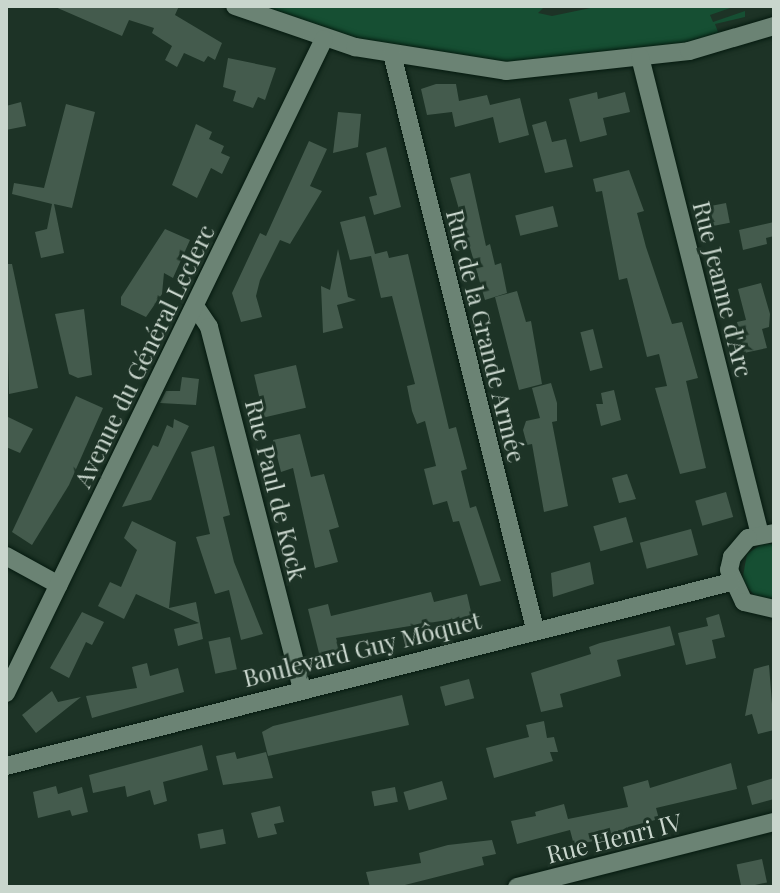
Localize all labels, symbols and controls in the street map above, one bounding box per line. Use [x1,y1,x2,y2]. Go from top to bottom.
street label: Rue Jeanne d'Arc [687,198,759,380]
street label: Rue de la Grande Armée [440,206,532,466]
street label: Avenue du Général Leclerc [68,220,220,492]
street label: Rue Paul de Kock [240,396,312,584]
street label: Boulevard Guy Môquet [240,605,484,693]
street label: Rue Henri IV [543,807,685,869]

